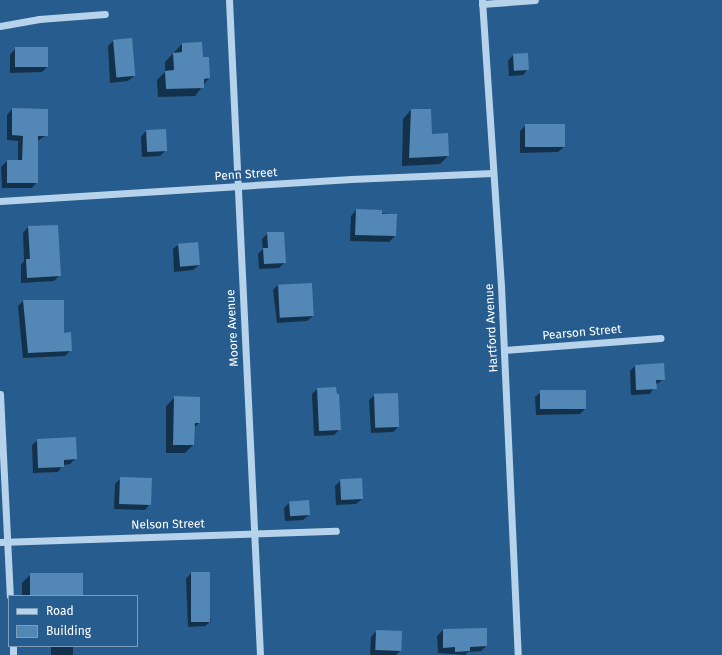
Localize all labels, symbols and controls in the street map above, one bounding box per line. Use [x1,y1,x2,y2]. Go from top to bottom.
street label: Penn Street [214,166,278,184]
street label: Hartford Avenue [482,283,502,373]
street label: Moore Avenue [224,289,242,367]
street label: Pearson Street [542,322,622,344]
street label: Nelson Street [131,517,205,533]
legend [8,595,138,647]
text: Road [46,604,74,618]
text: Building [46,624,91,638]

